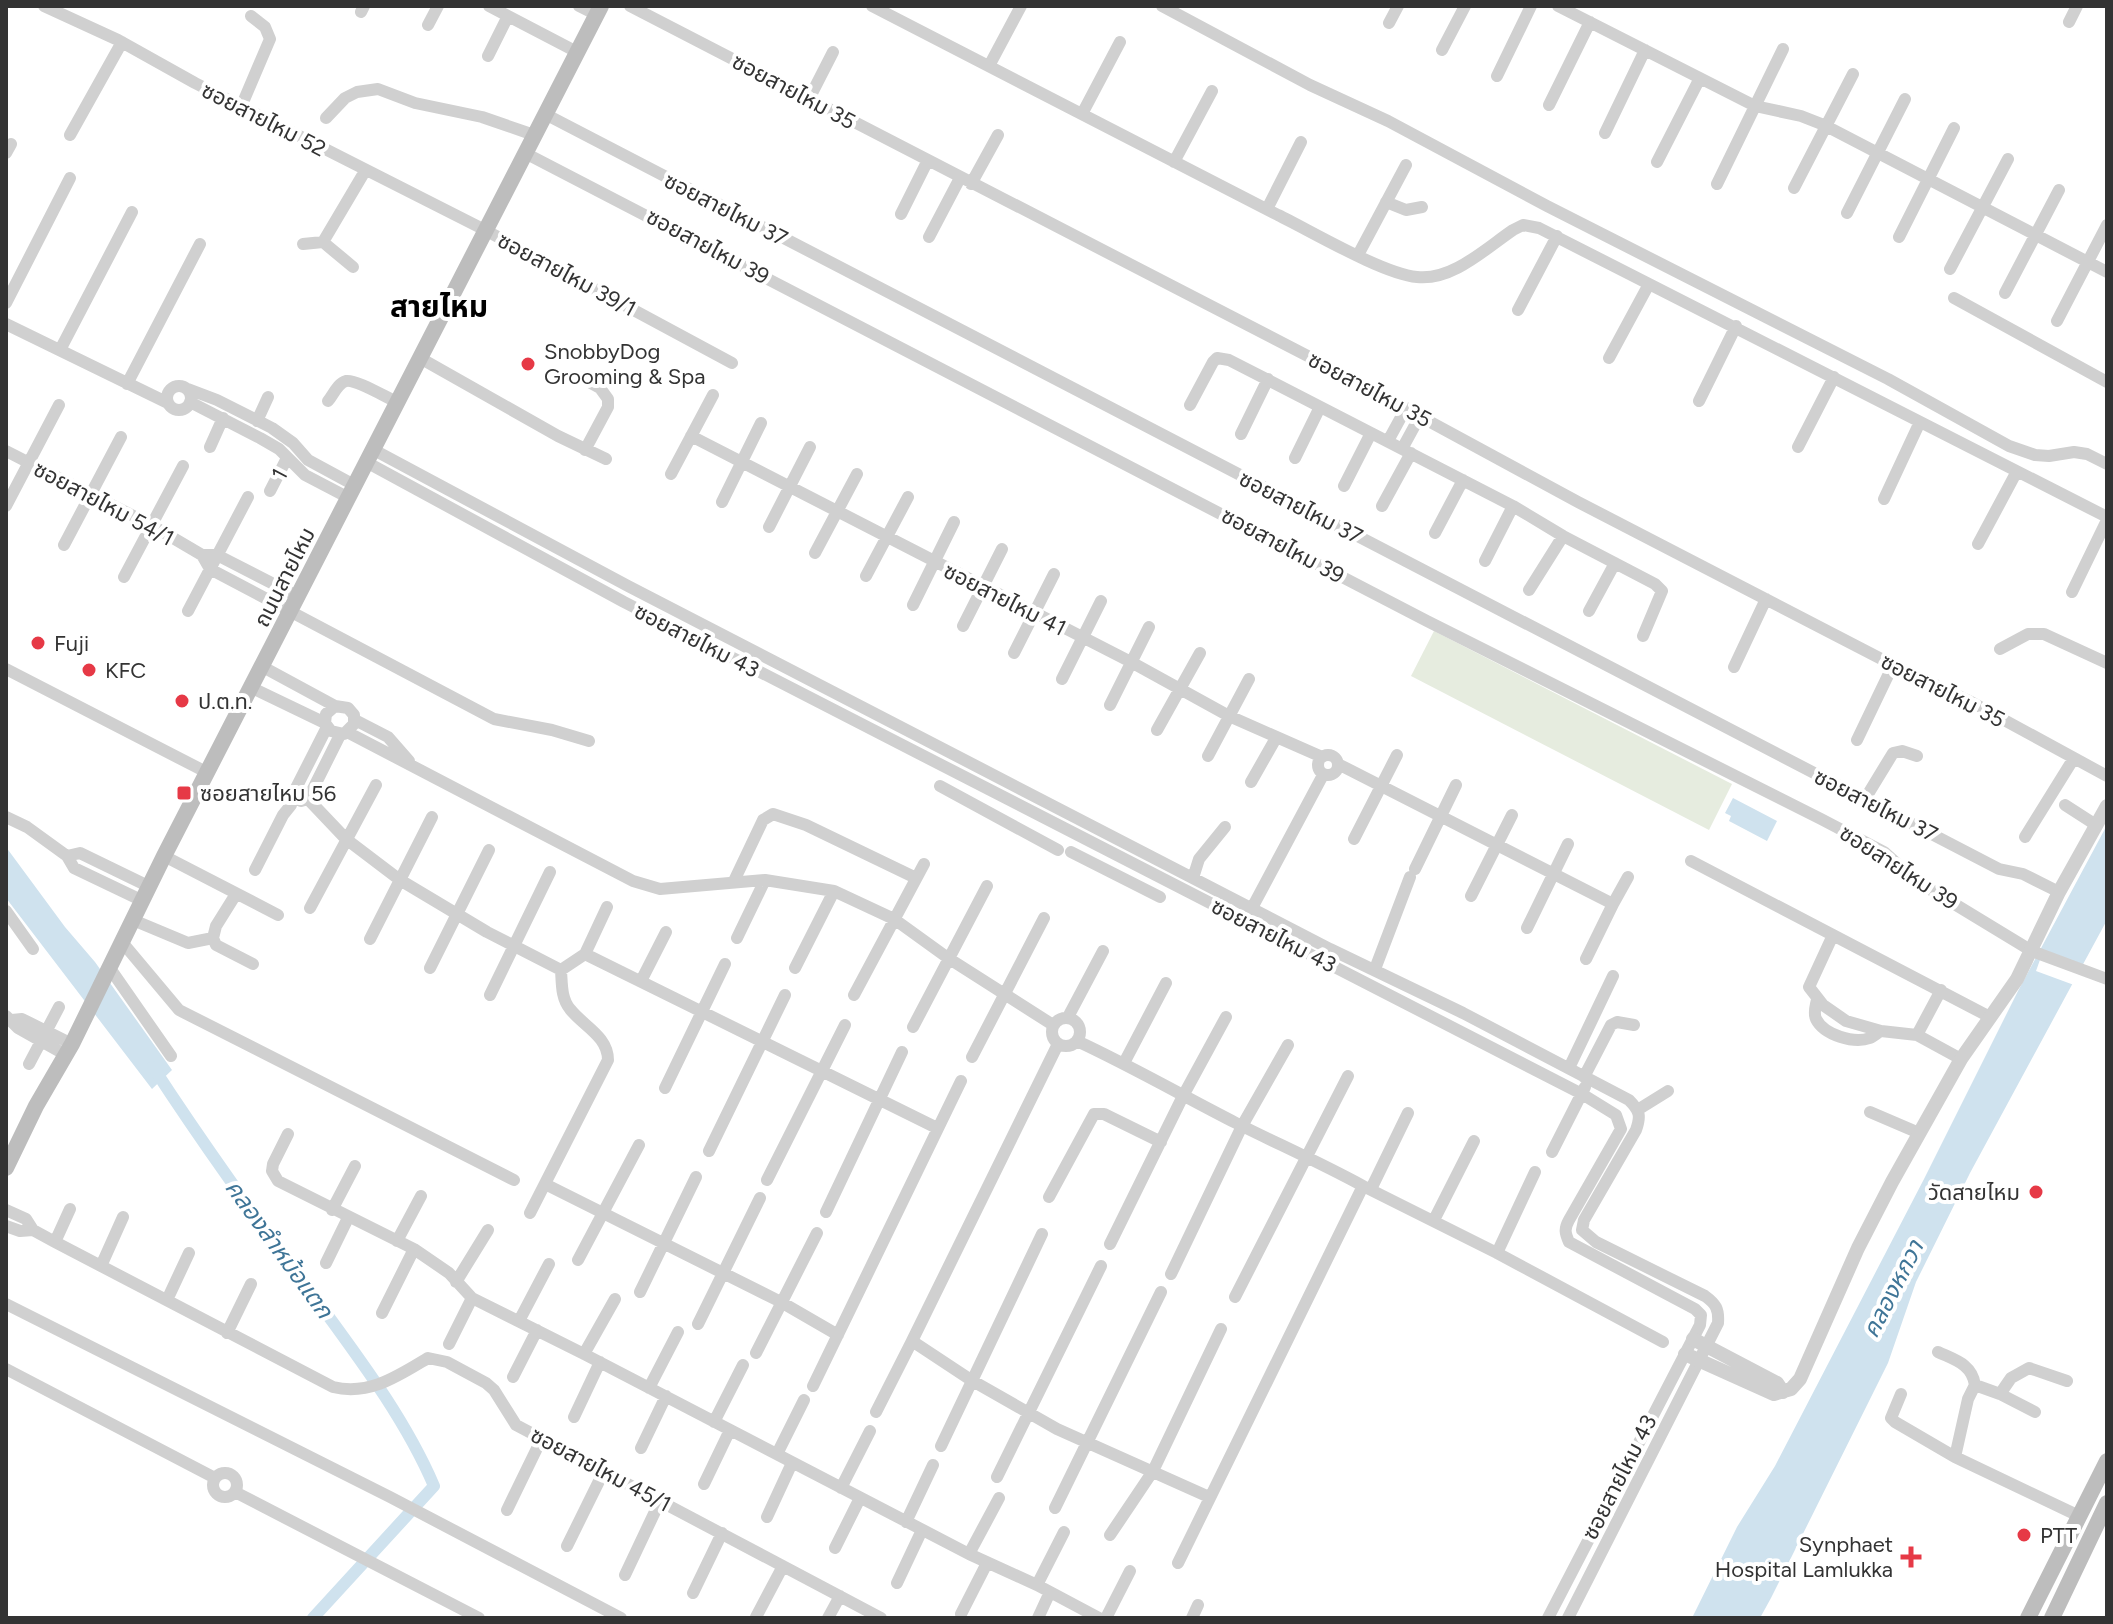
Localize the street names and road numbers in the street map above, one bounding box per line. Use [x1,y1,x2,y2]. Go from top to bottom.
street label: ซอยสายไหม 35 [728,48,860,135]
street label: ซอยสายไหม 52 [197,77,330,162]
street label: ซอยสายไหม 37 [660,167,792,252]
street label: ซอยสายไหม 39 [642,203,774,290]
street label: ซอยสายไหม 39/1 [493,227,641,322]
street label: ซอยสายไหม 35 [1304,346,1436,433]
street label: ซอยสายไหม 54/1 [29,455,179,552]
street label: 1 [265,464,293,485]
street label: ซอยสายไหม 37 [1235,465,1367,550]
street label: ซอยสายไหม 39 [1217,502,1349,589]
street label: ถนนสายไหม [248,523,321,631]
street label: ซอยสายไหม 41 [939,557,1071,642]
street label: ซอยสายไหม 43 [630,597,764,684]
street label: ซอยสายไหม 35 [1876,648,2009,733]
street label: ซอยสายไหม 37 [1810,763,1942,848]
street label: ซอยสายไหม 39 [1835,819,1963,916]
street label: ซอยสายไหม 43 [1207,892,1341,979]
street label: ซอยสายไหม 43 [1576,1410,1663,1544]
street label: ซอยสายไหม 45/1 [526,1421,676,1518]

